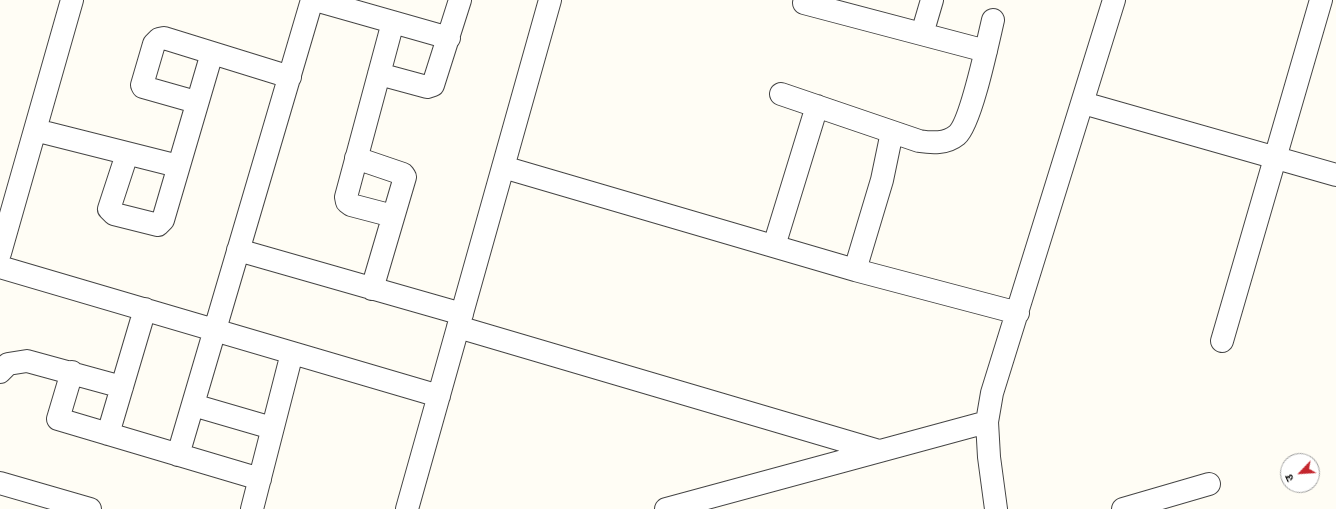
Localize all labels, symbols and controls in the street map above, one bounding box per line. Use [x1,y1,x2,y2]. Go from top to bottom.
north arrow [1280,453,1320,493]
text: उ [1282,472,1298,484]

